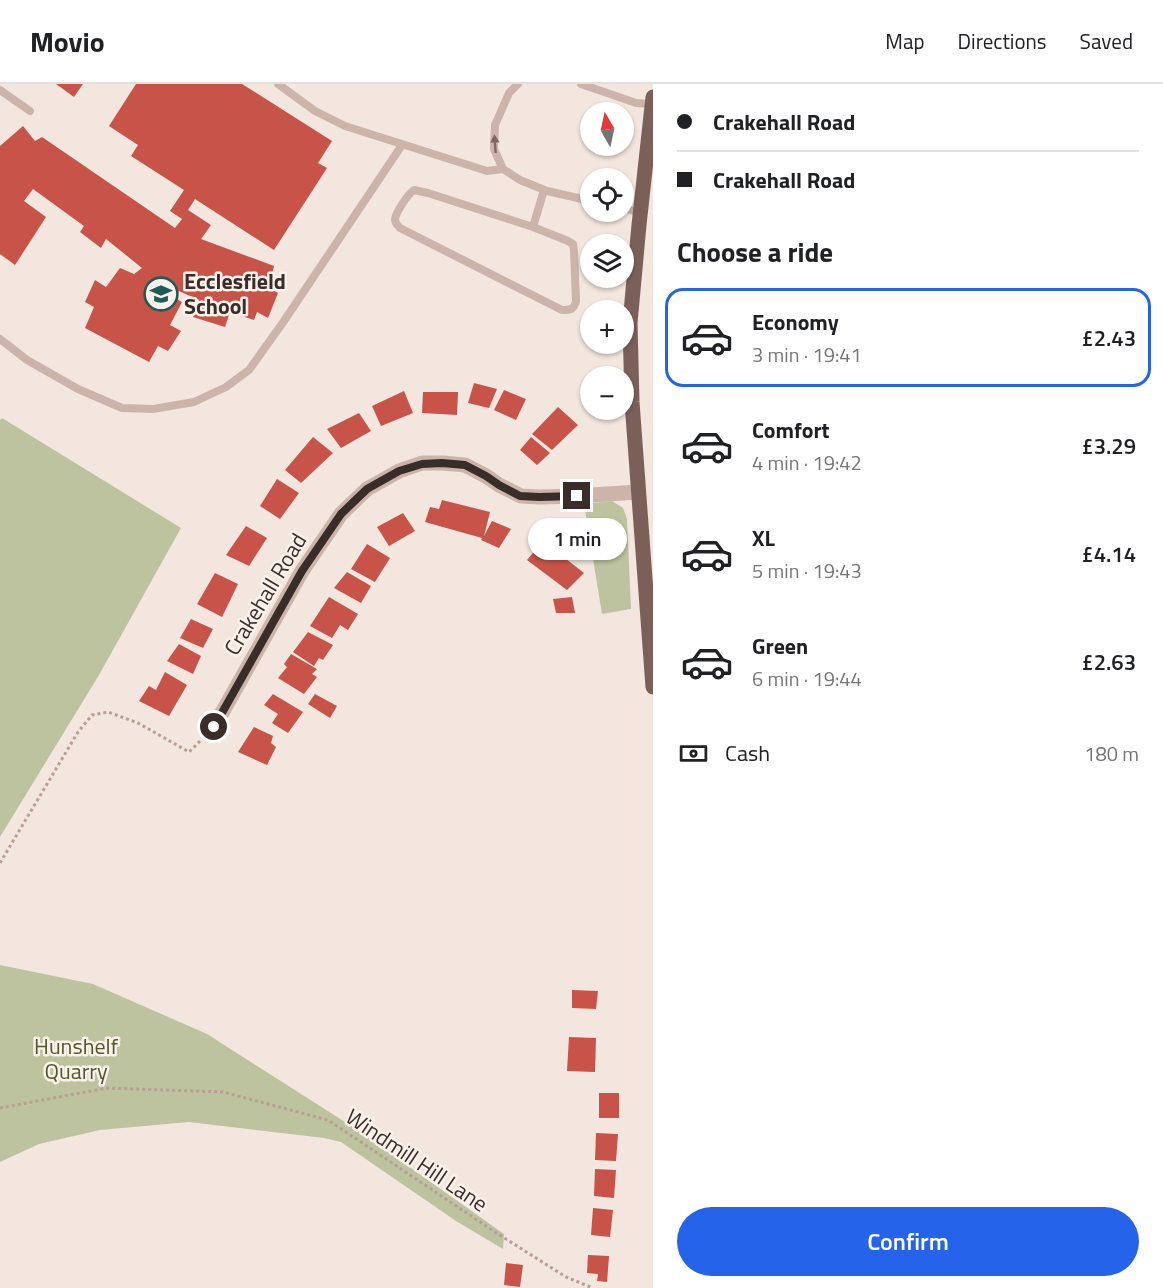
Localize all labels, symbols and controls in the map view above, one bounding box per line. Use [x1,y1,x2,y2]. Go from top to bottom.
text: Movio [30,20,105,63]
text: Map [885,25,925,57]
text: Directions [958,25,1047,57]
text: Saved [1080,25,1133,57]
north arrow [580,102,634,156]
map controls [580,102,634,420]
text: Crakehall Road [713,105,855,139]
one-way arrow [491,134,500,153]
text: Crakehall Road [713,163,855,197]
button: locate [580,168,634,222]
text: Choose a ride [677,231,833,272]
button: layers [580,234,634,288]
place label: Ecclesfield School [184,264,286,323]
school or university icon: Ecclesfield School [143,276,179,312]
button: + [580,300,634,354]
text: Economy [752,305,839,339]
icon: car [680,311,734,365]
text: £2.43 [1081,321,1136,355]
text: 3 min · 19:41 [752,339,862,370]
button: − [580,366,634,420]
text: Comfort [752,413,830,447]
icon: car [680,419,734,473]
text: £3.29 [1081,429,1136,463]
text: 4 min · 19:42 [752,447,862,478]
route end [563,482,590,509]
callout: 1 min [528,517,626,559]
text: XL [752,521,775,555]
text: 1 min [553,523,602,554]
street label: Crakehall Road [215,526,315,662]
icon: car [680,527,734,581]
text: £4.14 [1081,537,1136,571]
text: 5 min · 19:43 [752,555,862,586]
text: Green [752,629,808,663]
icon: car [680,635,734,689]
text: £2.63 [1081,645,1136,679]
text: 6 min · 19:44 [752,663,862,694]
route start [200,713,227,740]
text: Cash [725,736,770,770]
icon: cash [677,737,710,770]
text: 180 m [1084,738,1139,769]
park label: Hunshelf Quarry [34,1029,119,1088]
street label: Windmill Hill Lane [339,1100,495,1220]
button: Confirm [677,1207,1139,1276]

